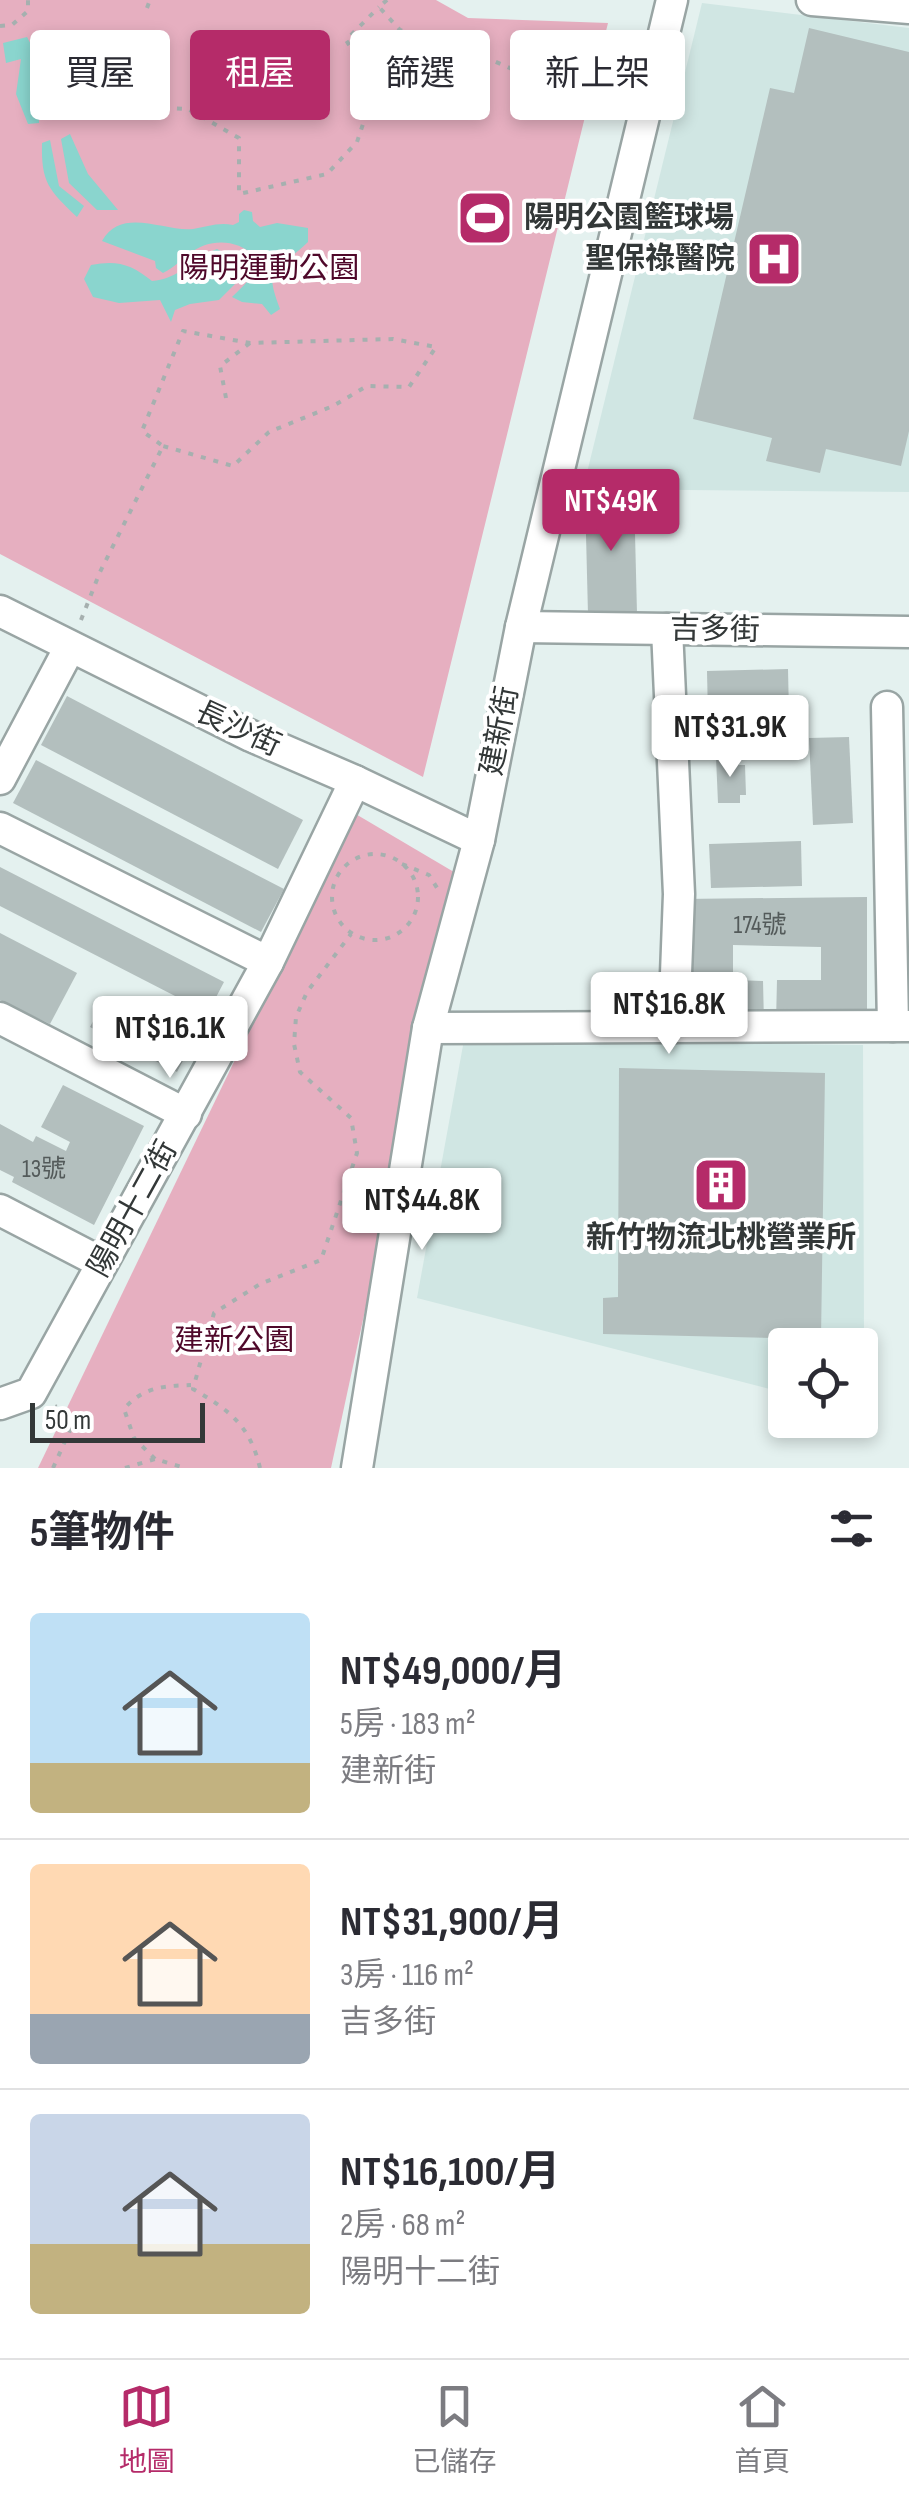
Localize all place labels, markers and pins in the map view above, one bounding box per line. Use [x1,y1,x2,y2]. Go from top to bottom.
sports icon: 陽明公園籃球場 [455,188,515,248]
place label: 陽明公園籃球場 [524,200,734,236]
hospital icon: 聖保祿醫院 [744,229,804,289]
place label: 聖保祿醫院 [585,241,735,277]
pin: NT$49K [530,469,692,554]
pin: NT$31.9K [627,695,833,780]
pin: NT$16.8K [566,972,772,1057]
pin: NT$16.1K [67,996,273,1081]
building icon: 新竹物流北桃營業所 [691,1155,751,1215]
pin: NT$44.8K [319,1168,525,1253]
place label: 新竹物流北桃營業所 [586,1220,856,1256]

